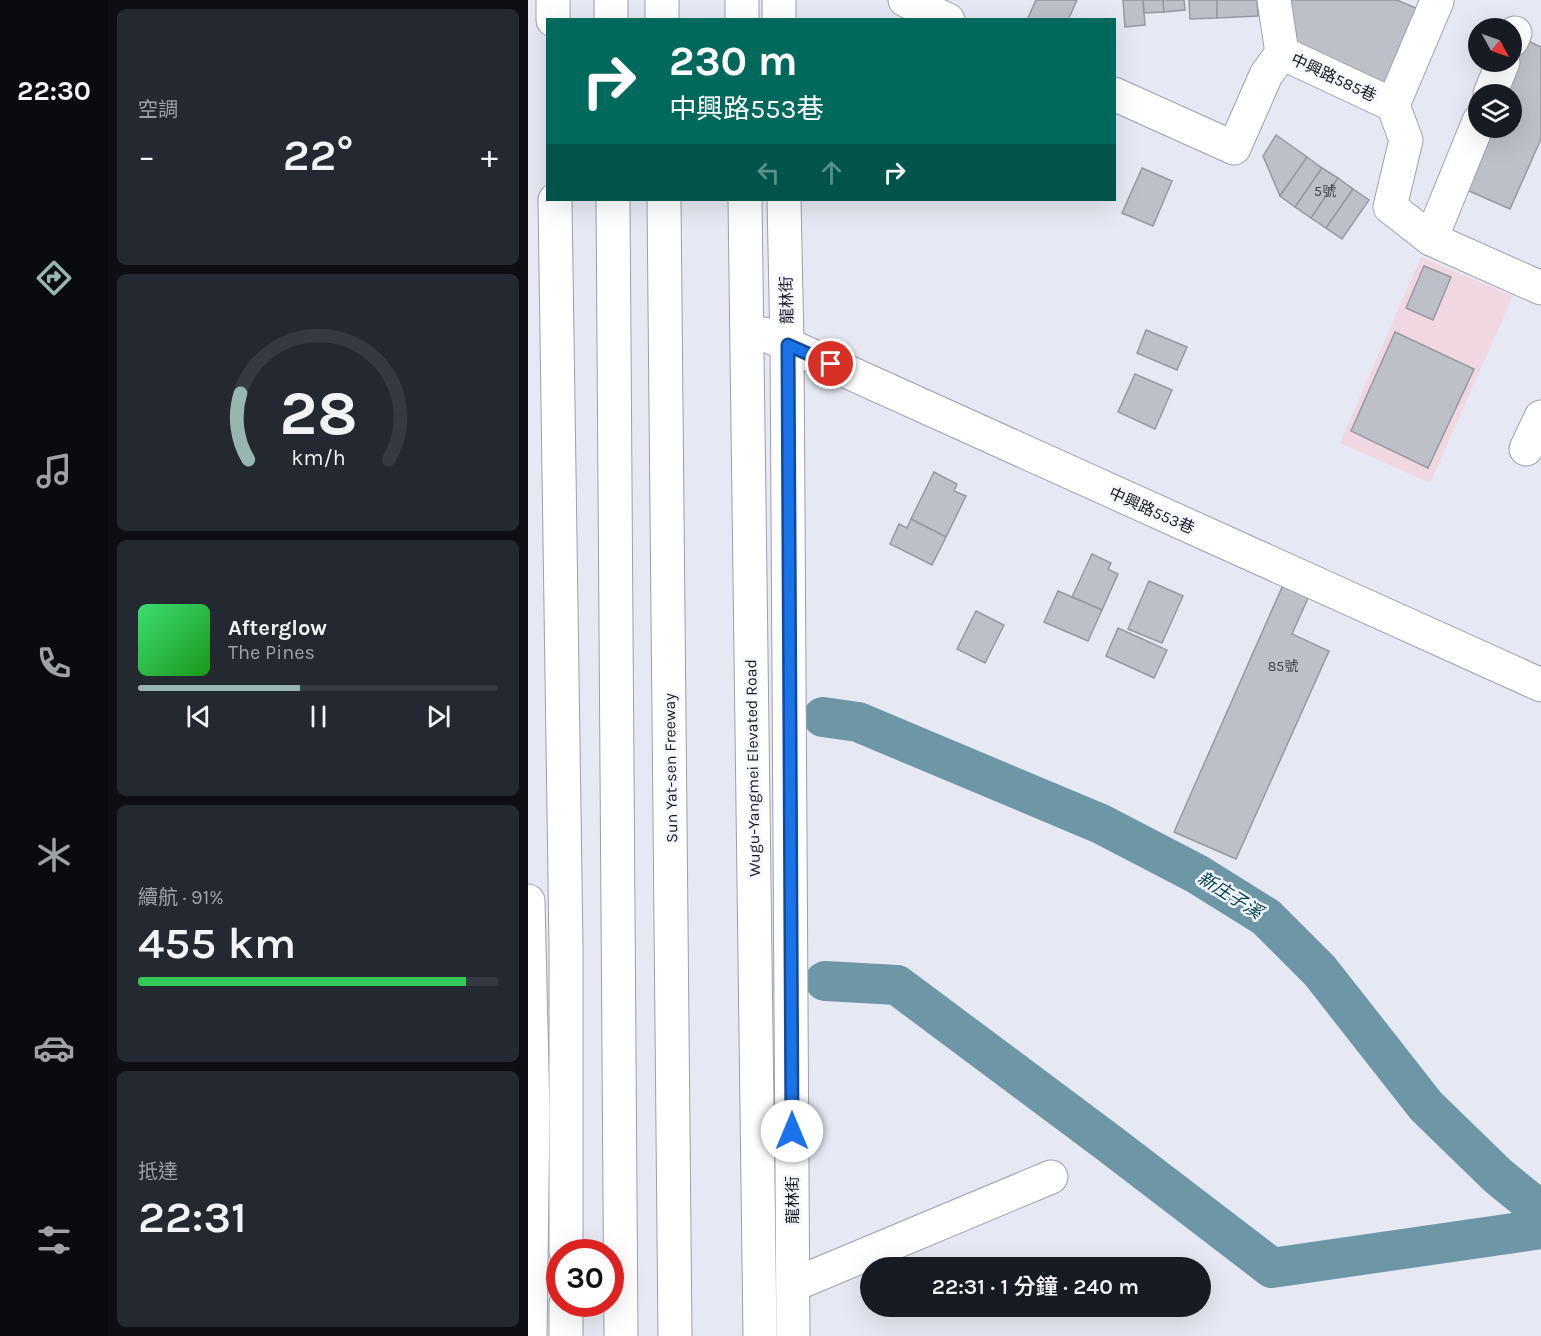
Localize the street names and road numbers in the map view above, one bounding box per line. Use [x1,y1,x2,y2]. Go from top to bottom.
street label: 中興路585巷 [1288,49,1379,105]
street label: 龍林街 [777,276,796,324]
street label: 中興路553巷 [1106,483,1197,538]
street label: Wugu-Yangmei Elevated Road [741,659,764,877]
street label: Sun Yat-sen Freeway [660,693,681,843]
street label: 龍林街 [783,1176,802,1224]

